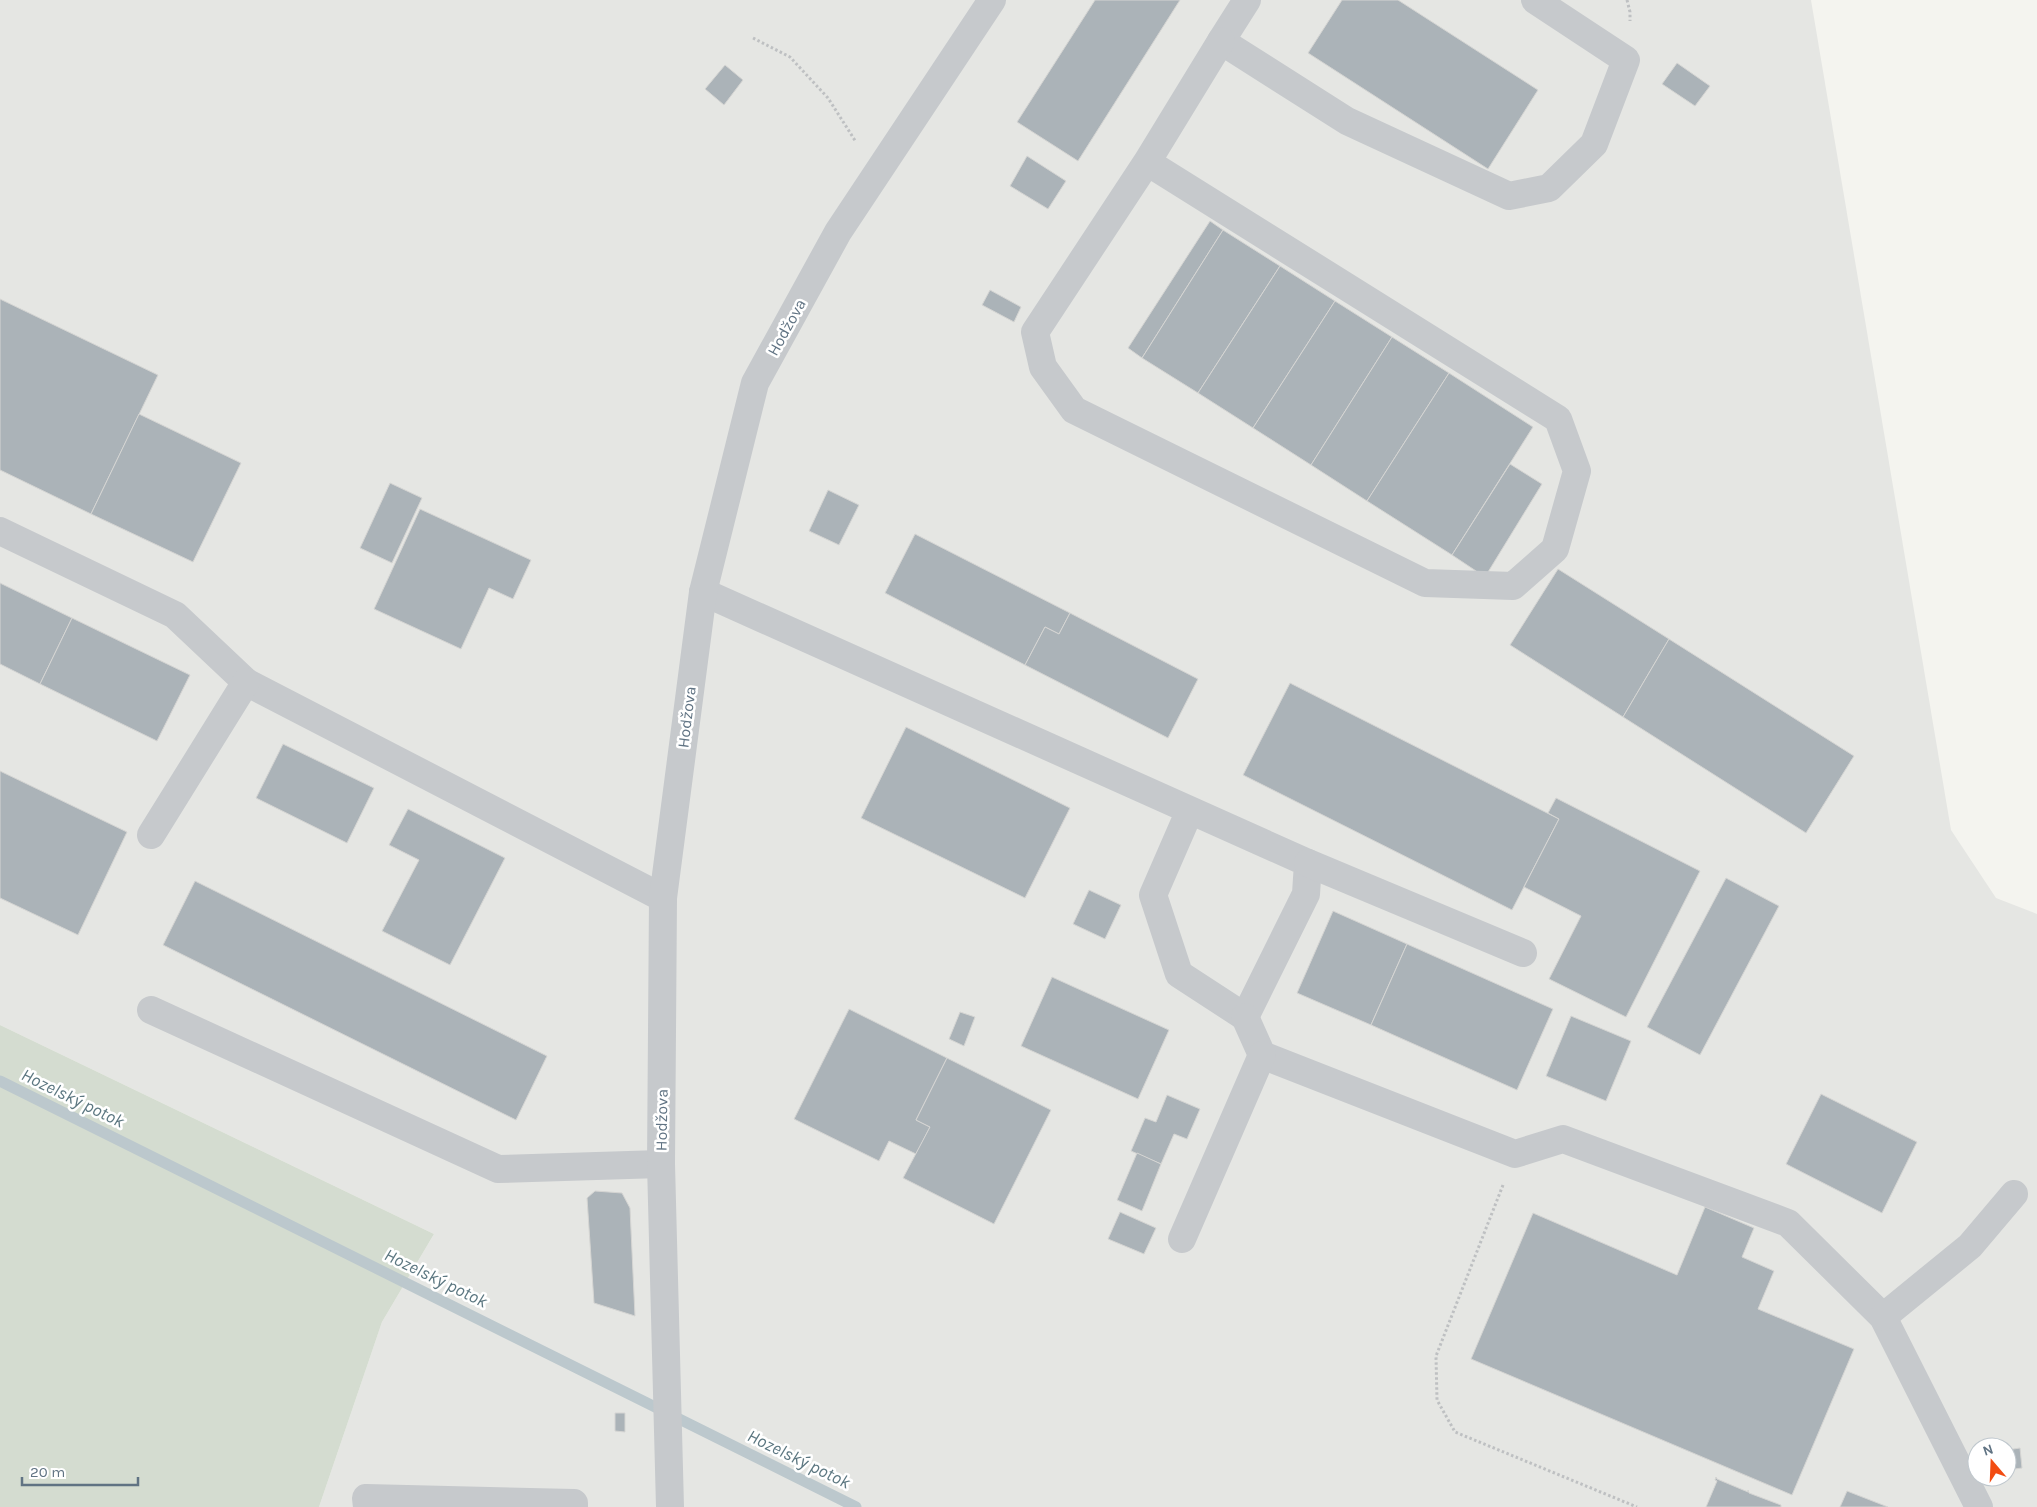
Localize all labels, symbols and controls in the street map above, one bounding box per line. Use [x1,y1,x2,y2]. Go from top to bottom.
street label: Hodžova [763,295,810,359]
street label: Hodžova [673,685,700,749]
water label: Hozelský potok [18,1064,129,1133]
street label: Hodžova [651,1089,672,1151]
water label: Hozelský potok [381,1244,492,1313]
water label: Hozelský potok [744,1425,855,1494]
north arrow [1967,1437,2017,1487]
text: N [1980,1441,1995,1460]
scale bar [22,1454,139,1486]
text: 20 m [30,1463,65,1481]

